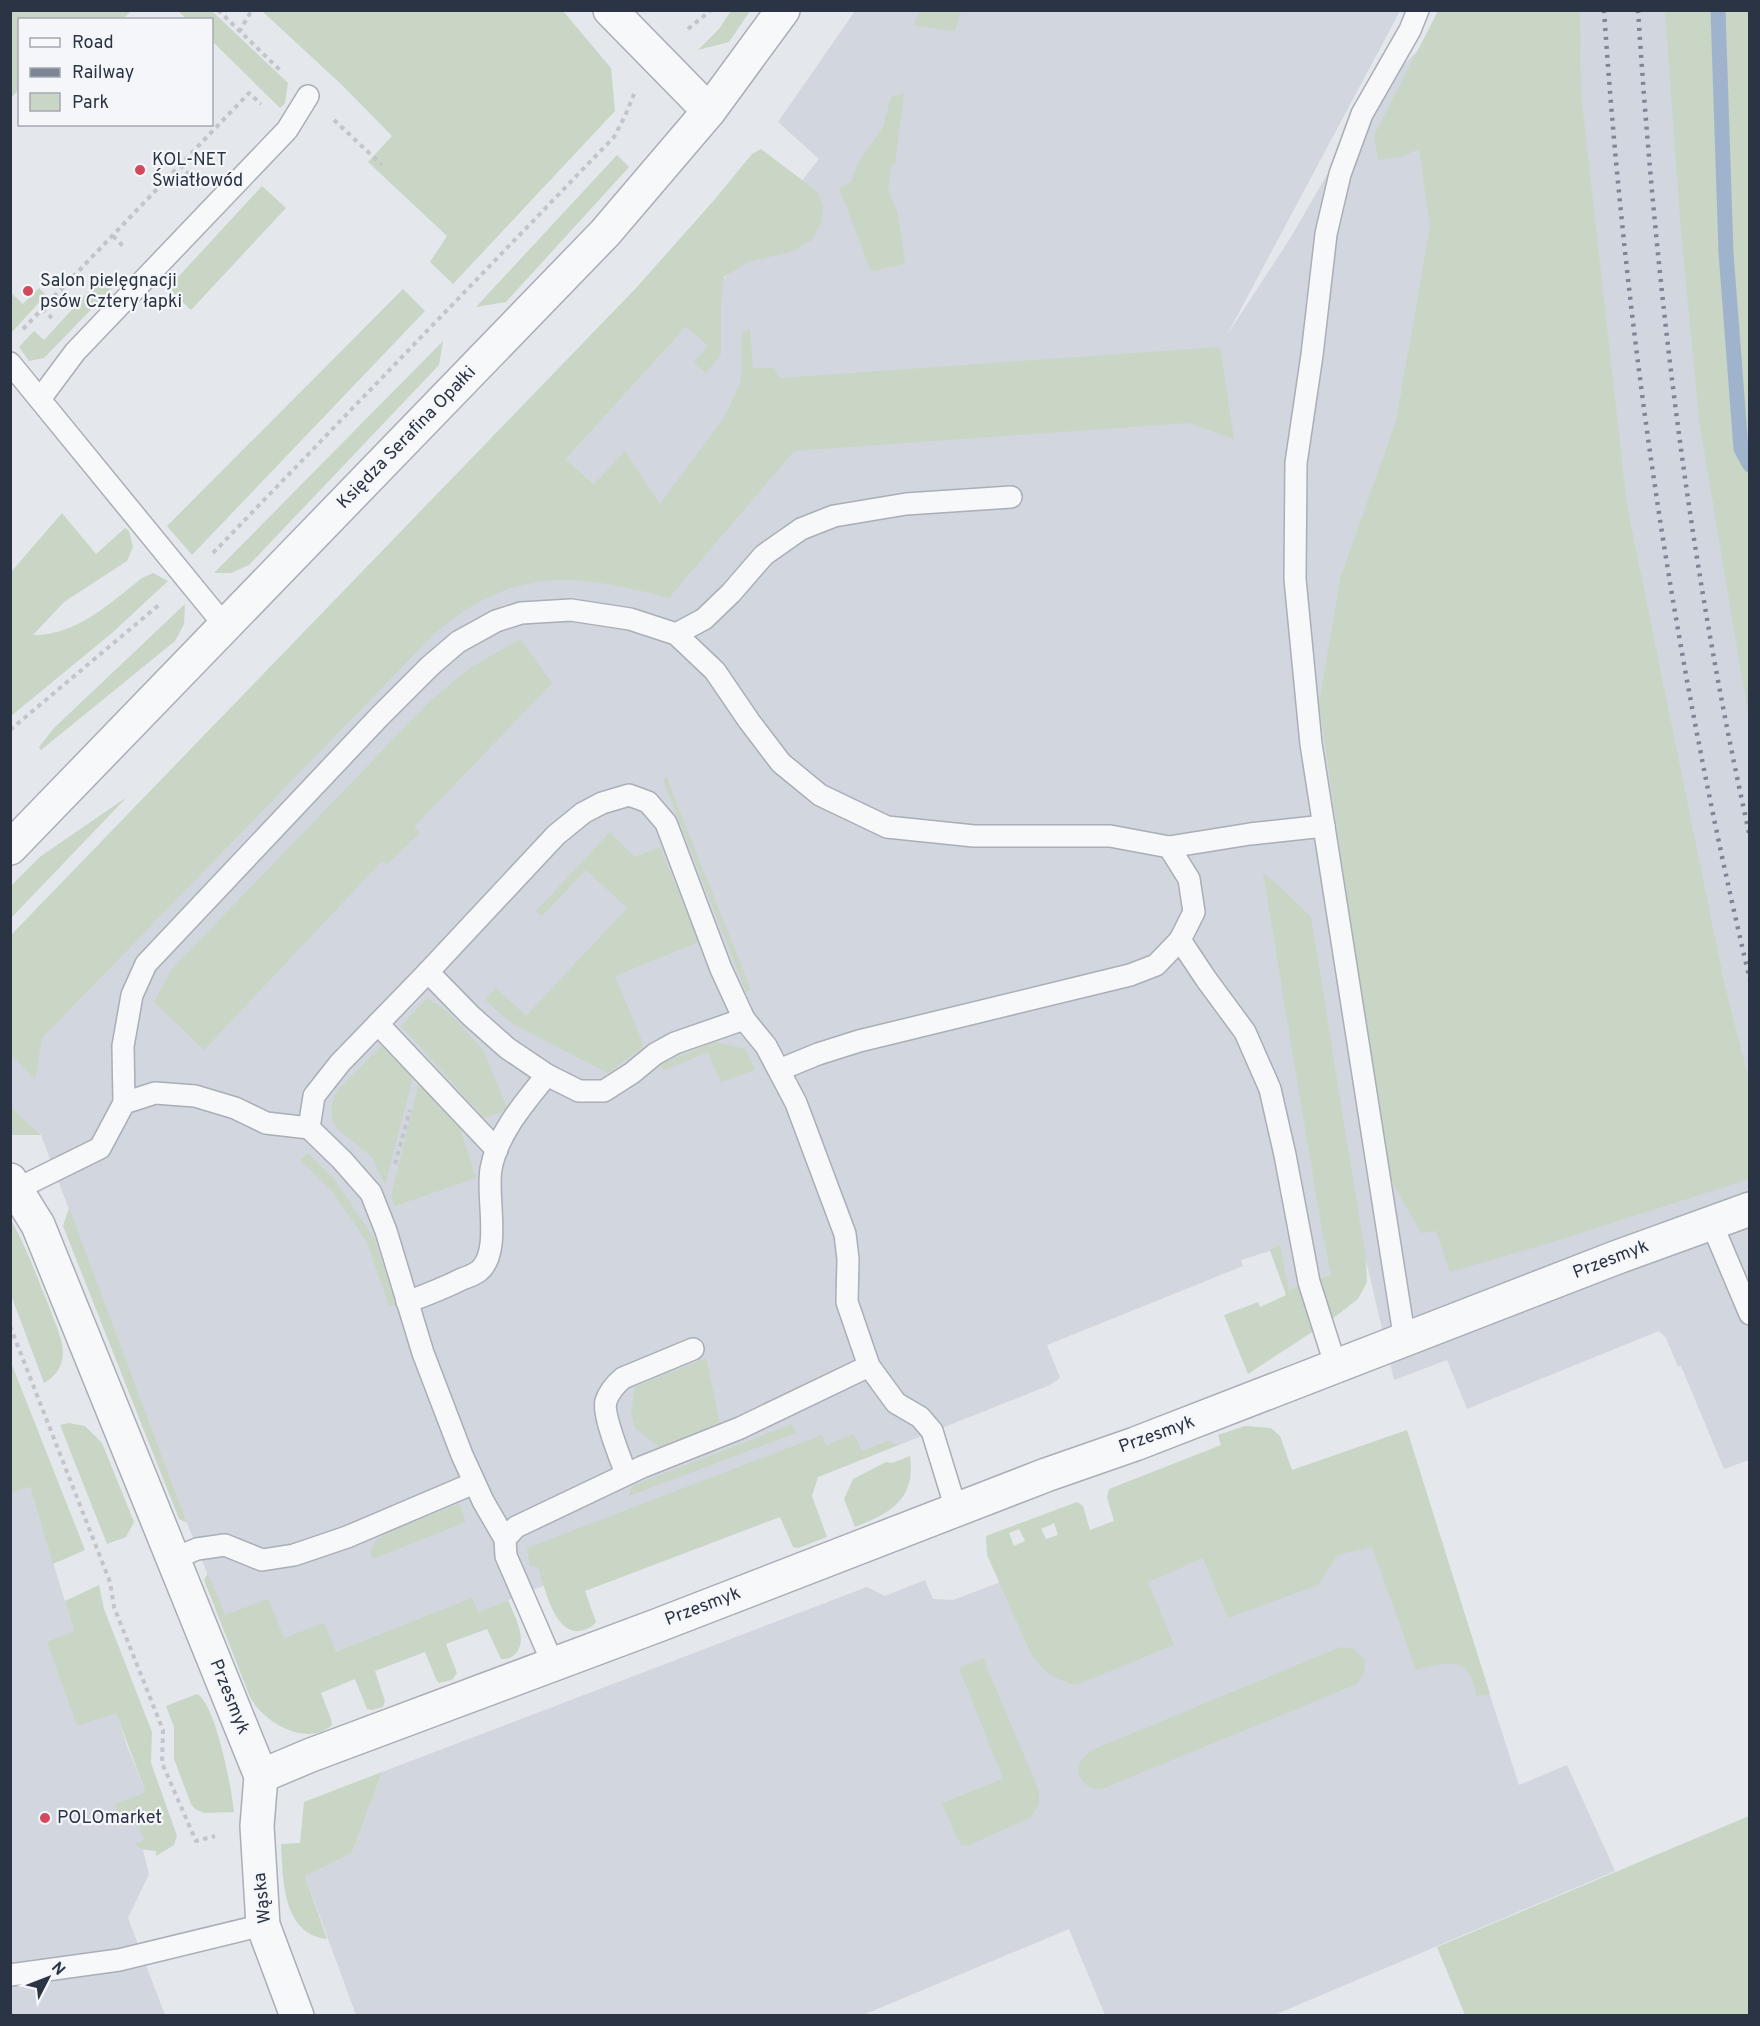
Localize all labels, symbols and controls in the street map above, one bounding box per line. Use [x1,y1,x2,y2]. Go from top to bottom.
legend [18,18,213,126]
text: Road [72,32,114,55]
text: Railway [72,62,134,85]
text: Park [72,92,109,115]
place label: KOL-NET Światłowód [152,149,243,193]
marker: KOL-NET Światłowód [133,163,147,177]
place label: Salon pielęgnacji psów Cztery łapki [40,270,182,314]
marker: Salon pielęgnacji psów Cztery łapki [21,284,35,298]
street label: Księdza Serafina Opałki [333,362,481,514]
street label: Przesmyk [1570,1235,1652,1285]
street label: Przesmyk [1116,1411,1198,1459]
street label: Przesmyk [662,1582,744,1632]
street label: Przesmyk [203,1656,255,1738]
place label: POLOmarket [57,1807,162,1830]
marker: POLOmarket [38,1811,52,1825]
street label: Wąska [249,1871,277,1925]
north arrow [18,1948,78,2008]
text: N [46,1958,69,1980]

